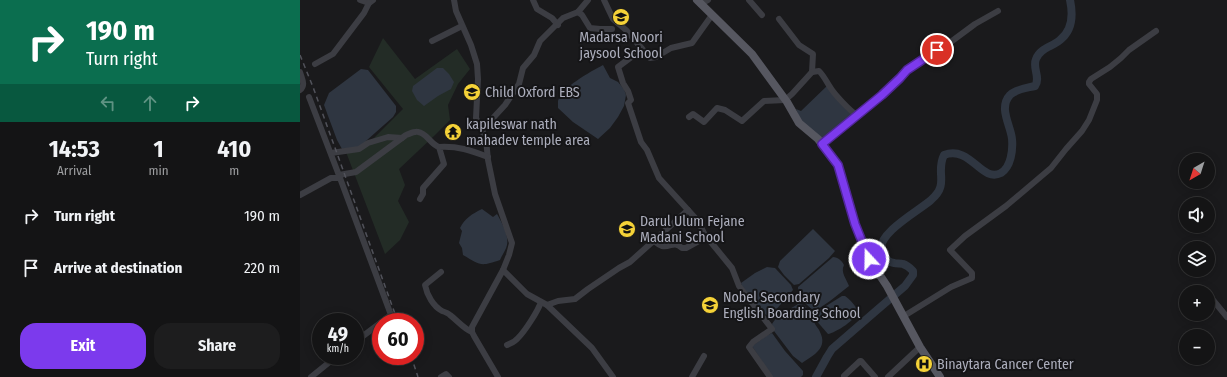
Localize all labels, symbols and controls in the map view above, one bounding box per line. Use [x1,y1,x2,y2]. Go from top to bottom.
school or university icon: Madarsa Noori jaysool School [611,7,631,27]
text: 190 m [86,14,155,47]
icon: right [20,16,72,68]
place label: Madarsa Noori jaysool School [579,29,663,62]
pin [920,33,954,67]
icon: arrive [926,39,948,61]
text: Turn right [86,48,158,70]
school or university icon: Child Oxford EBS [462,82,482,102]
place label: Child Oxford EBS [485,84,580,101]
icon: left [97,92,119,114]
icon: ahead [139,92,161,114]
icon: right [181,92,203,114]
place label: kapileswar nath mahadev temple area [466,116,590,149]
temple icon: kapileswar nath mahadev temple area [443,122,463,142]
text: 14:53 [49,135,100,163]
text: 1 [153,135,164,163]
text: 410 [217,135,251,163]
north arrow [1179,153,1215,189]
map controls [1179,153,1215,365]
text: Arrival [57,163,91,178]
text: min [148,163,169,178]
text: m [229,163,239,178]
button: sound [1179,197,1215,233]
icon: right [20,205,42,227]
text: Turn right [54,207,115,225]
text: 190 m [244,207,280,225]
place label: Darul Ulum Fejane Madani School [640,213,745,246]
school or university icon: Darul Ulum Fejane Madani School [617,219,637,239]
position arrow [848,238,890,280]
button: layers [1179,241,1215,277]
icon: arrive [20,257,42,279]
text: Arrive at destination [54,259,182,277]
text: 220 m [244,259,280,277]
button: + [1179,285,1215,321]
place label: Nobel Secondary English Boarding School [723,289,861,322]
school or university icon: Nobel Secondary English Boarding School [700,295,720,315]
speed limit sign: 60 [372,313,424,365]
text: 49 [328,322,348,346]
button: Exit [20,323,146,369]
button: Share [154,323,280,369]
button: − [1179,329,1215,365]
text: km/h [327,343,349,355]
hospital icon: Binaytara Cancer Center [914,354,934,374]
place label: Binaytara Cancer Center [937,356,1074,373]

